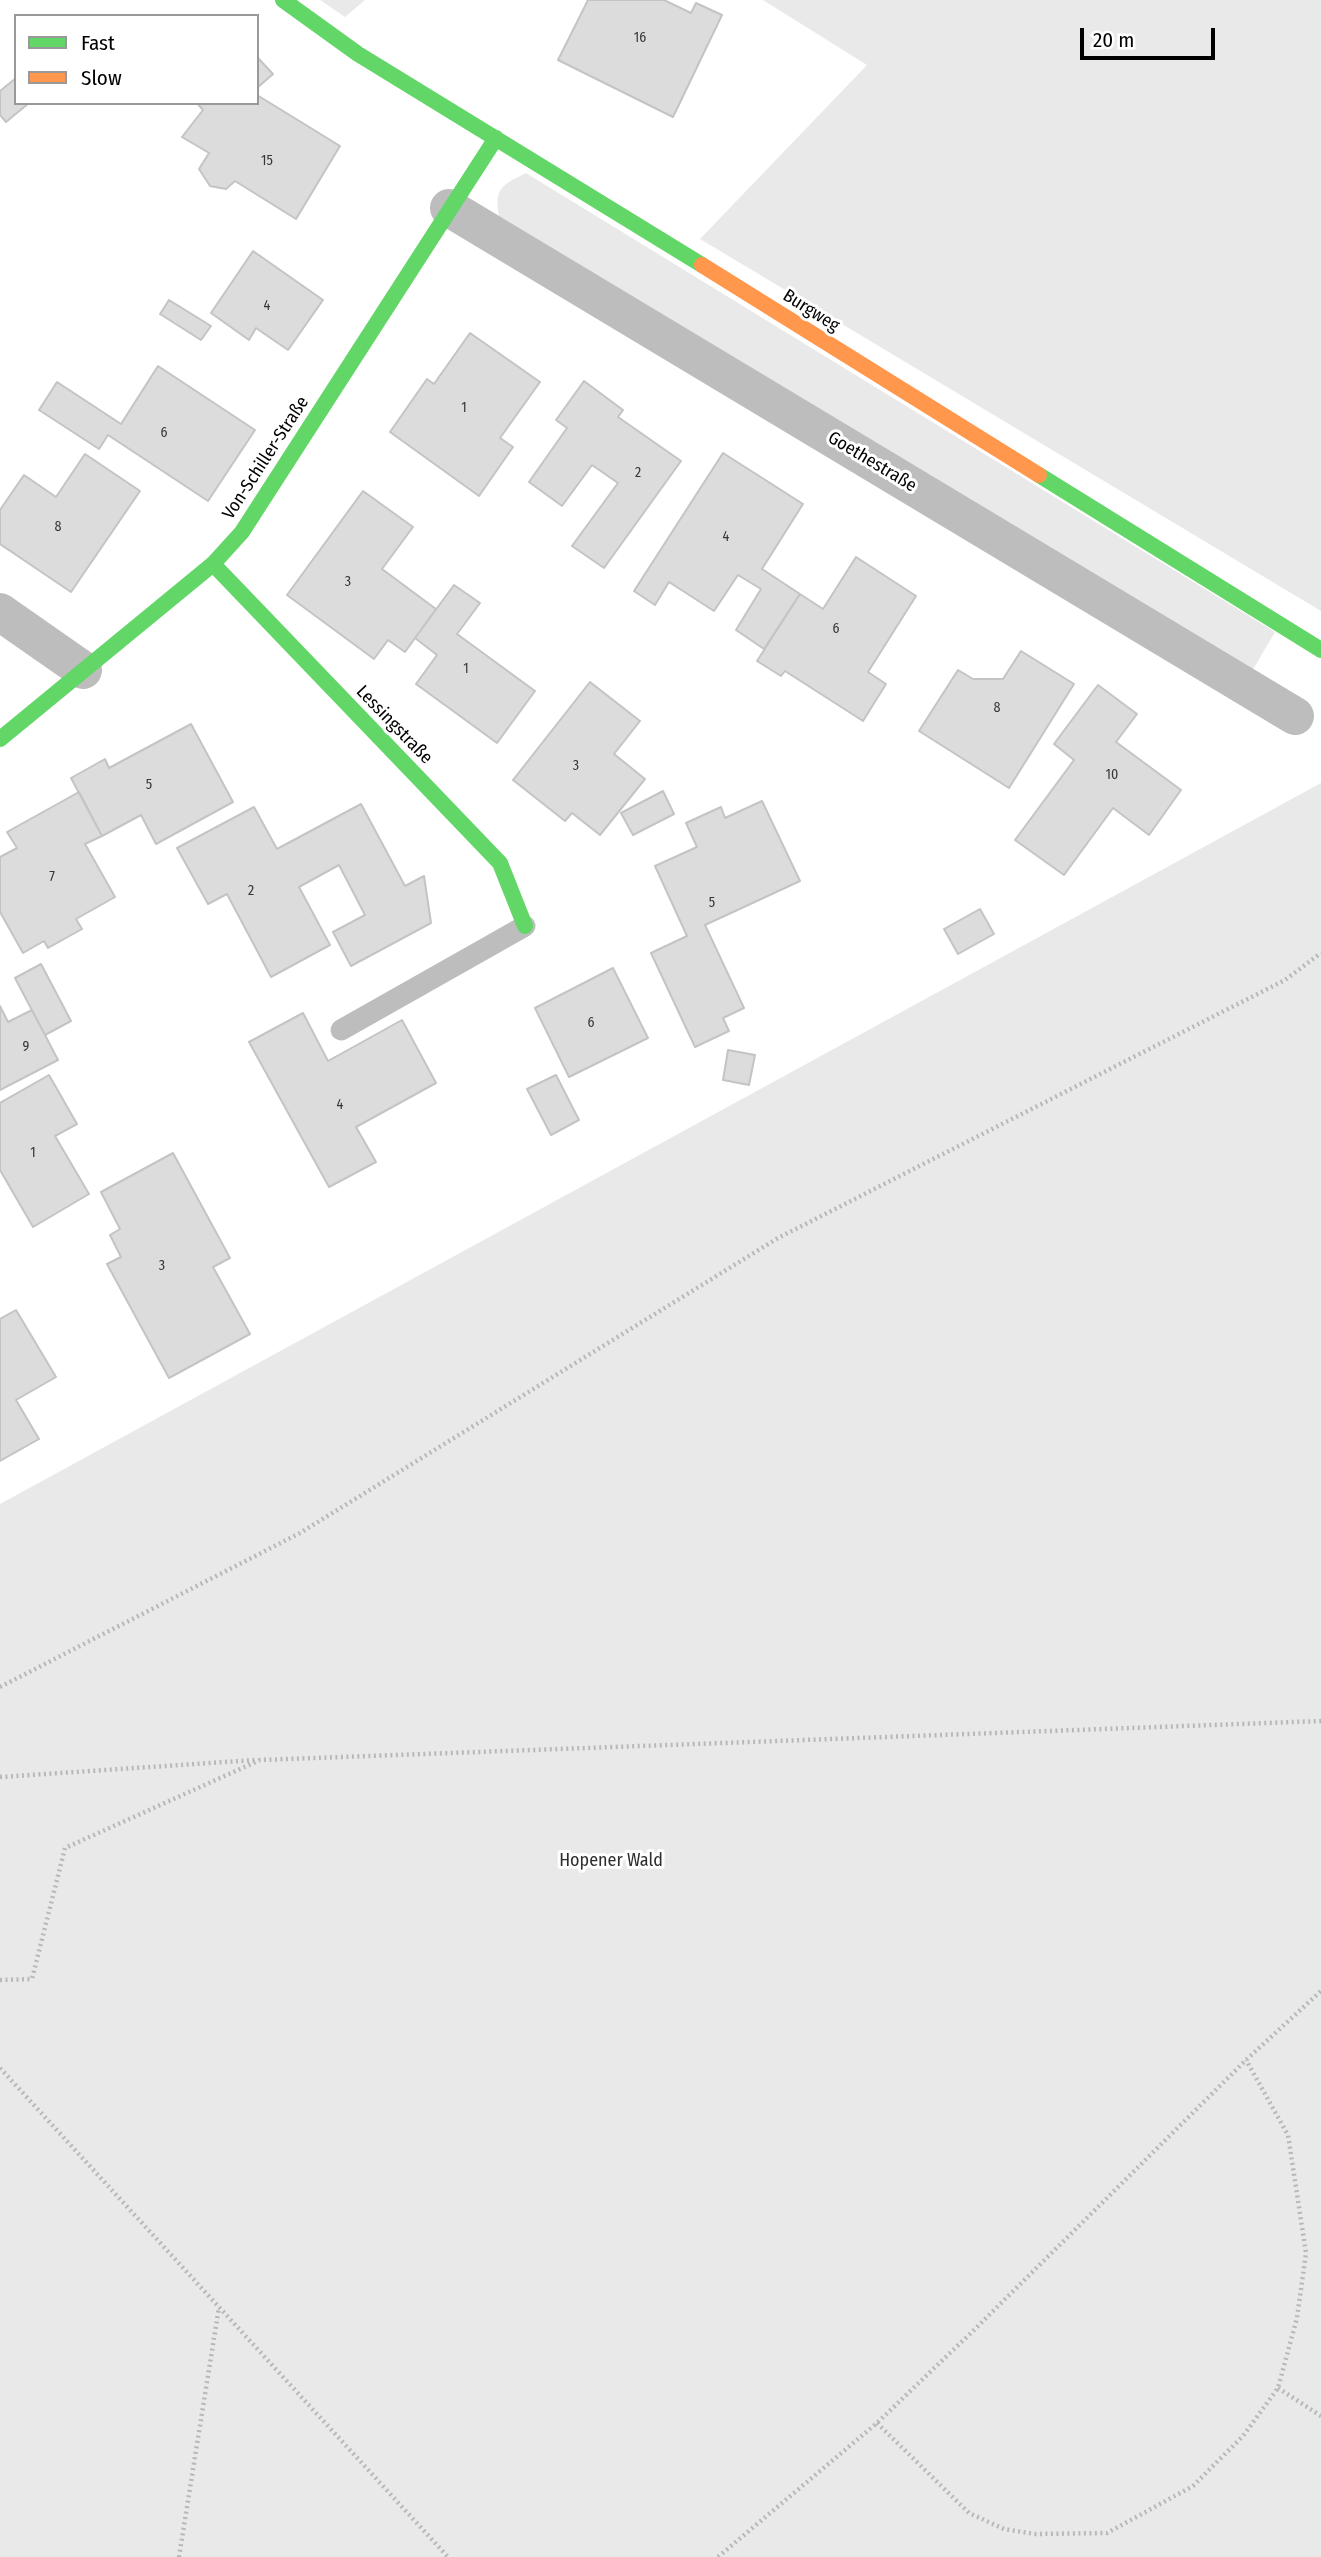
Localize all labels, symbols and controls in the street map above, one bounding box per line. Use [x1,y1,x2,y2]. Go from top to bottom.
legend [14,14,259,105]
scale bar [1083,14,1218,58]
text: 20 m [1093,27,1134,53]
text: Fast [81,30,115,56]
house number: 16 [634,30,646,46]
text: Slow [81,65,122,91]
house number: 15 [261,153,273,169]
street label: Burgweg [779,285,843,337]
house number: 4 [264,298,270,314]
street label: Von-Schiller-Straße [218,393,314,523]
house number: 1 [461,400,467,416]
house number: 6 [161,425,167,441]
street label: Goethestraße [824,427,920,497]
house number: 2 [635,465,641,481]
house number: 8 [55,519,61,535]
house number: 4 [723,529,729,545]
house number: 3 [345,574,351,590]
house number: 6 [833,621,839,637]
house number: 1 [463,661,469,677]
street label: Lessingstraße [351,681,437,769]
house number: 8 [994,700,1000,716]
house number: 3 [573,758,579,774]
house number: 10 [1106,767,1118,783]
house number: 5 [146,777,152,793]
house number: 7 [49,869,55,885]
house number: 2 [248,883,254,899]
house number: 5 [709,895,715,911]
house number: 6 [588,1015,594,1031]
house number: 9 [23,1039,29,1055]
house number: 4 [337,1097,343,1113]
house number: 1 [30,1145,36,1161]
house number: 3 [159,1258,165,1274]
park label: Hopener Wald [559,1850,663,1872]

